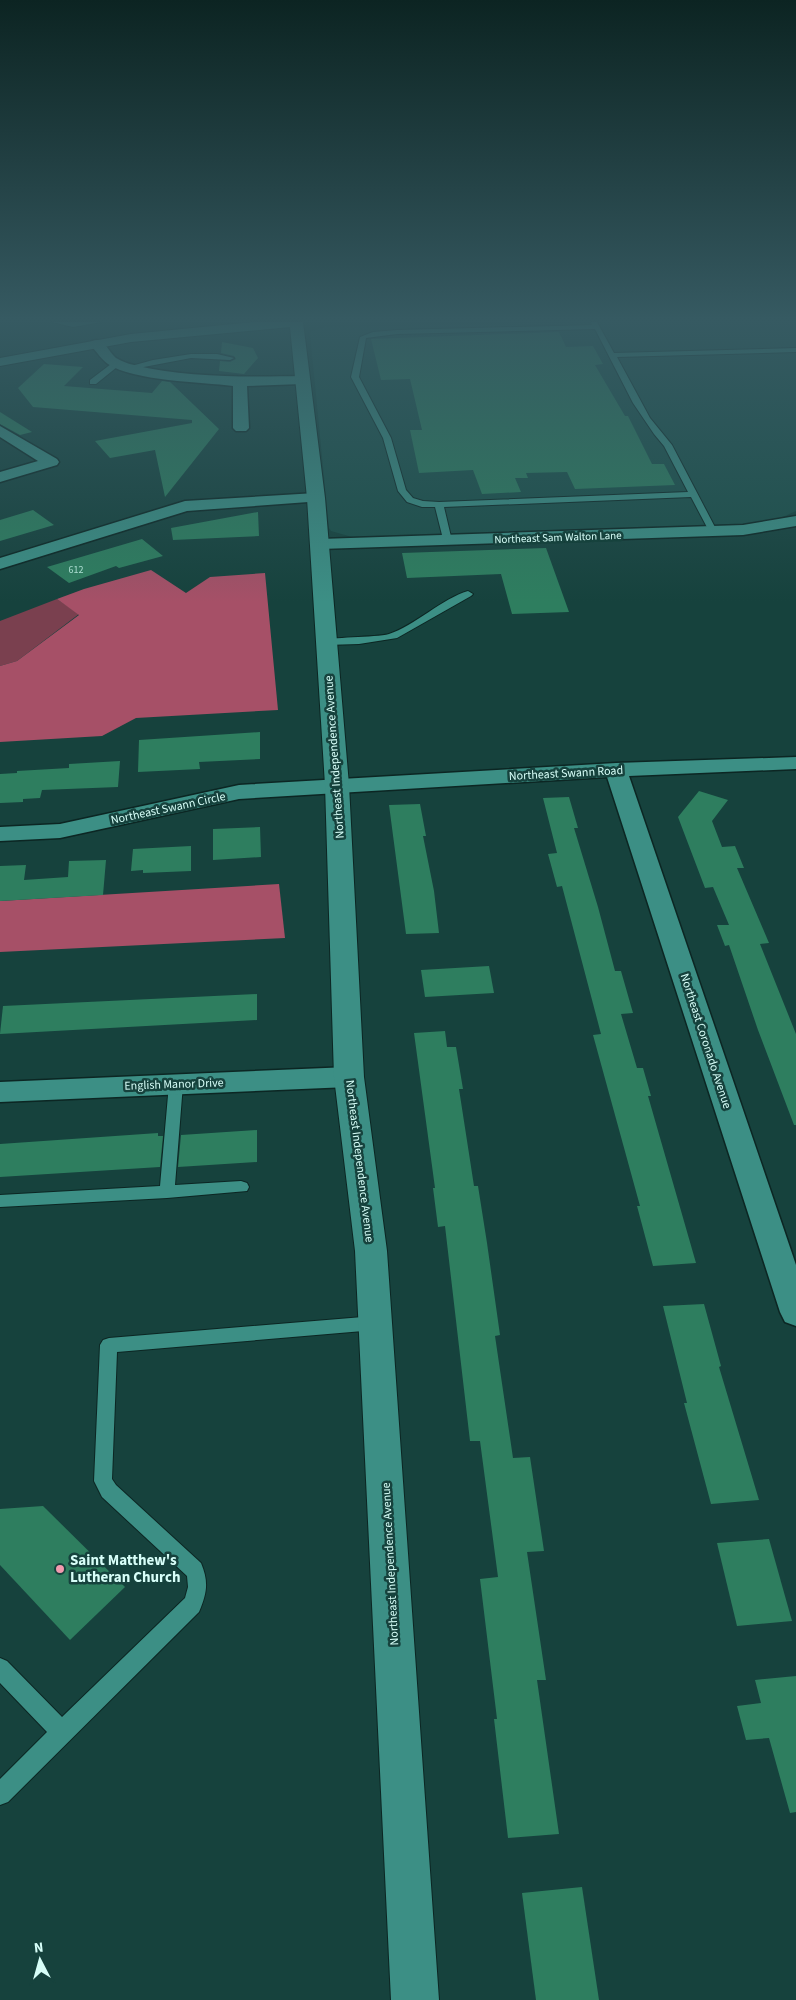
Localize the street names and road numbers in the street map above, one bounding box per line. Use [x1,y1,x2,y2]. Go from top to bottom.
street label: Northeast Sam Walton Lane [494,528,622,547]
street label: Northeast Independence Avenue [320,675,349,839]
street label: Northeast Swann Road [508,762,624,785]
street label: Northeast Swann Circle [109,788,227,829]
street label: Northeast Coronado Avenue [676,971,735,1111]
street label: English Manor Drive [124,1074,224,1095]
street label: Northeast Independence Avenue [341,1079,378,1243]
street label: Northeast Independence Avenue [378,1482,403,1646]

